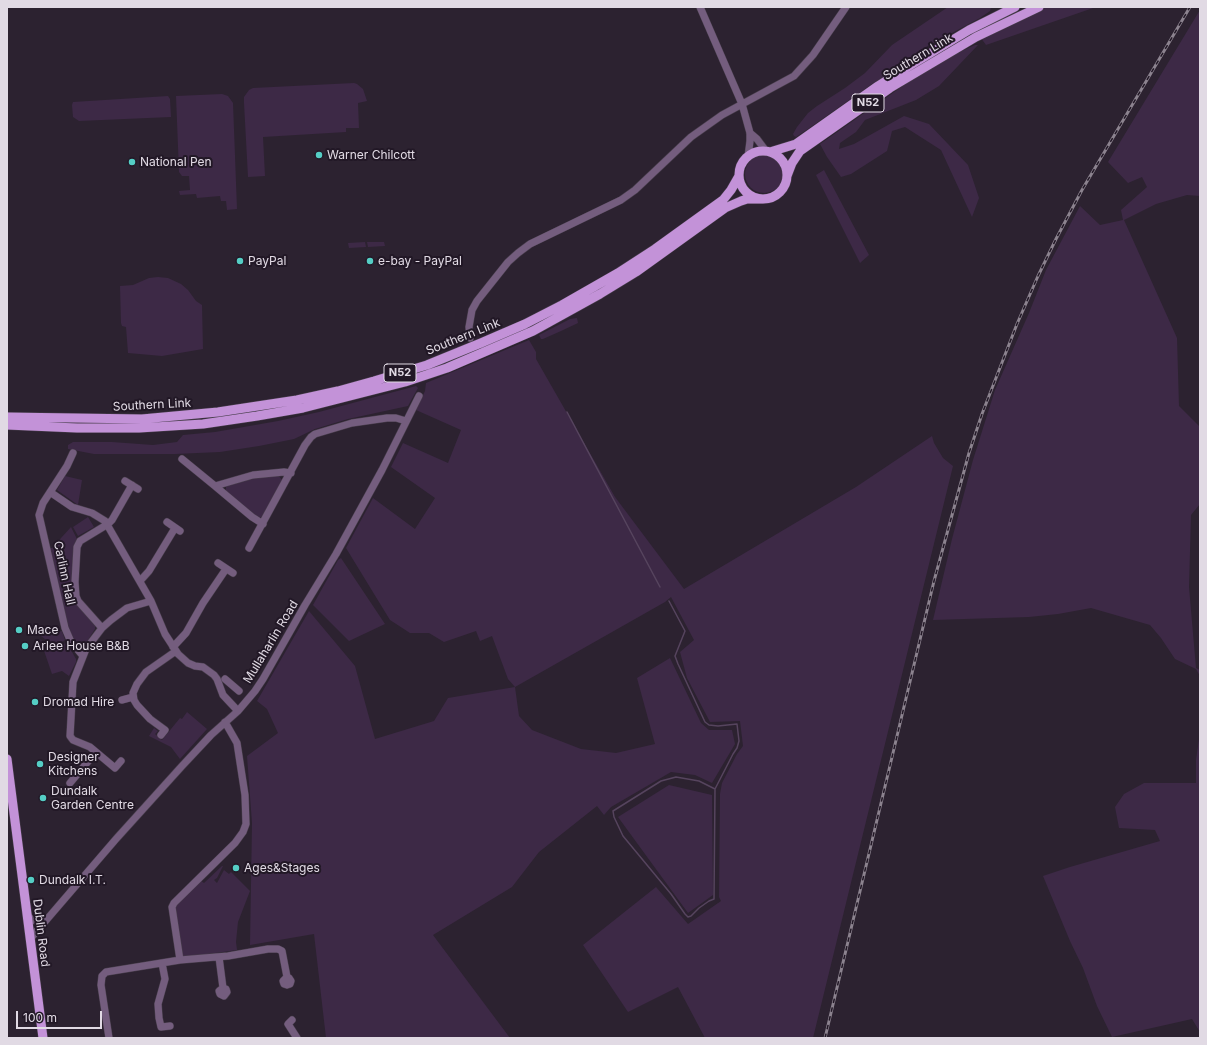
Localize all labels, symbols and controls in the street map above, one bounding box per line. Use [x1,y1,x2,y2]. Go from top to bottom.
street label: Southern Link [881,31,955,83]
road number: N52 [852,94,884,112]
place label: Warner Chilcott [327,148,415,162]
marker: Warner Chilcott [314,150,324,160]
place label: National Pen [140,155,212,169]
marker: National Pen [127,157,137,167]
place label: PayPal [248,254,286,268]
place label: e-bay - PayPal [378,254,462,268]
marker: PayPal [235,256,245,266]
marker: e-bay - PayPal [365,256,375,266]
street label: Southern Link [424,316,502,358]
road number: N52 [384,364,416,382]
street label: Southern Link [112,396,192,414]
street label: Carlinn Hall [50,540,78,606]
street label: Mullaharlin Road [241,598,301,686]
place label: Mace [27,623,58,637]
marker: Mace [14,625,24,635]
place label: Arlee House B&B [33,639,130,653]
marker: Arlee House B&B [20,641,30,651]
place label: Dromad Hire [43,695,114,709]
marker: Dromad Hire [30,697,40,707]
place label: Designer Kitchens [48,750,99,778]
marker: Designer Kitchens [35,759,45,769]
place label: Dundalk Garden Centre [51,784,134,812]
marker: Dundalk Garden Centre [38,793,48,803]
place label: Ages&Stages [244,861,320,875]
marker: Ages&Stages [231,863,241,873]
place label: Dundalk I.T. [39,873,106,887]
marker: Dundalk I.T. [26,875,36,885]
street label: Dublin Road [30,898,52,968]
scale bar [18,1003,104,1029]
text: 100 m [23,1010,57,1025]

